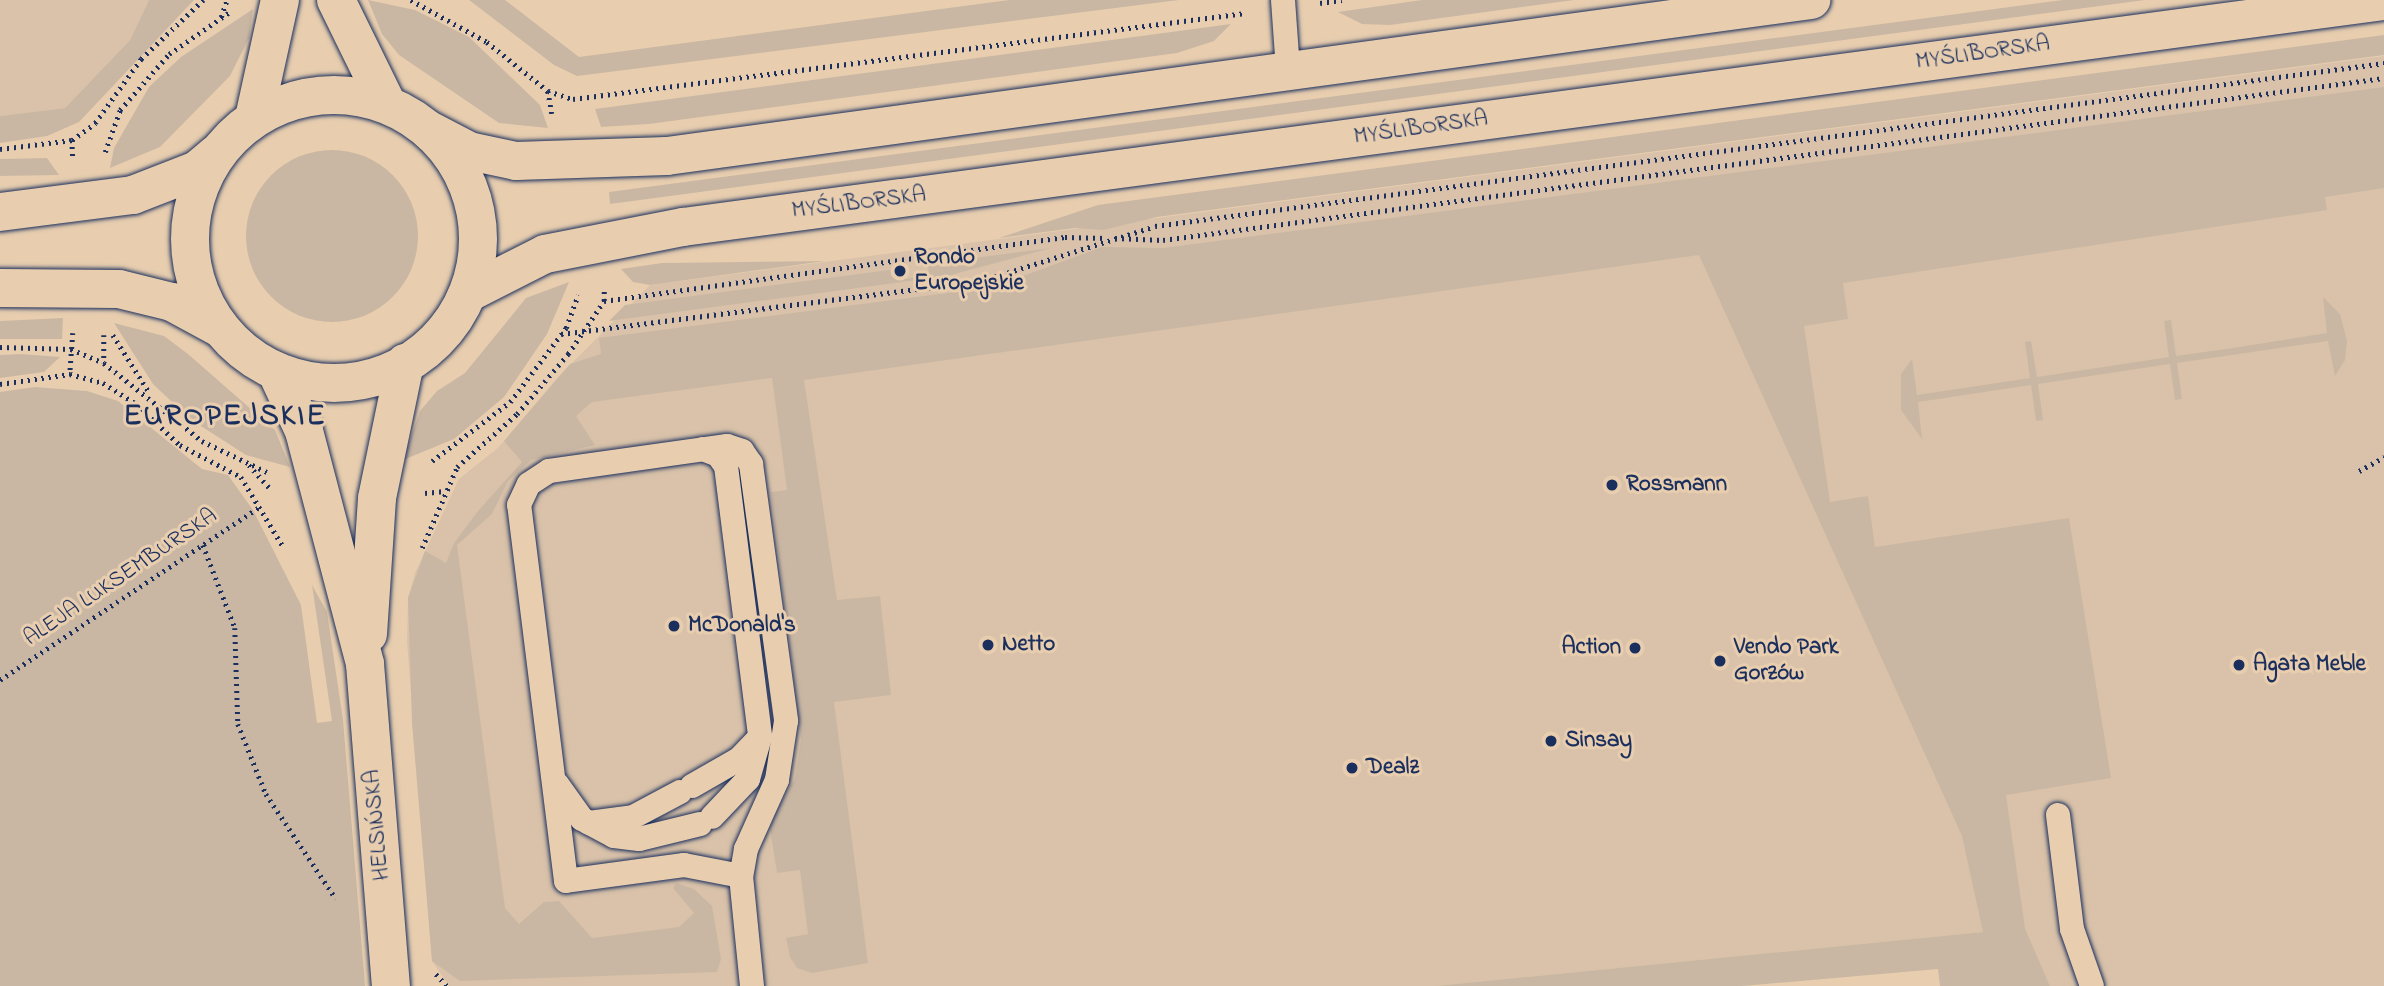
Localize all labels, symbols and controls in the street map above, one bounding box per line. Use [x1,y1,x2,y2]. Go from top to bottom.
street label: MYŚLIBORSKA [1914,31,2052,77]
street label: MYŚLIBORSKA [1352,106,1490,152]
street label: MYŚLIBORSKA [790,182,928,226]
place label: Rondo Europejskie [914,244,1024,298]
marker: Rondo Europejskie [892,263,908,279]
district label: EUROPEJSKIE [125,399,325,435]
place label: Rossmann [1626,471,1727,499]
marker: Rossmann [1604,477,1620,493]
street label: ALEJA LUKSEMBURSKA [19,503,223,653]
place label: McDonald's [688,612,796,640]
marker: McDonald's [666,618,682,634]
place label: Netto [1002,631,1055,659]
place label: Action [1561,634,1621,662]
place label: Vendo Park Gorzów [1734,634,1839,688]
marker: Netto [980,637,996,653]
marker: Action [1627,640,1643,656]
place label: Agata Meble [2253,651,2366,679]
marker: Vendo Park Gorzów [1712,653,1728,669]
marker: Agata Meble [2231,657,2247,673]
place label: Sinsay [1565,727,1632,755]
marker: Sinsay [1543,733,1559,749]
place label: Dealz [1366,754,1419,782]
marker: Dealz [1344,760,1360,776]
street label: HELSIŃSKA [359,768,397,882]

